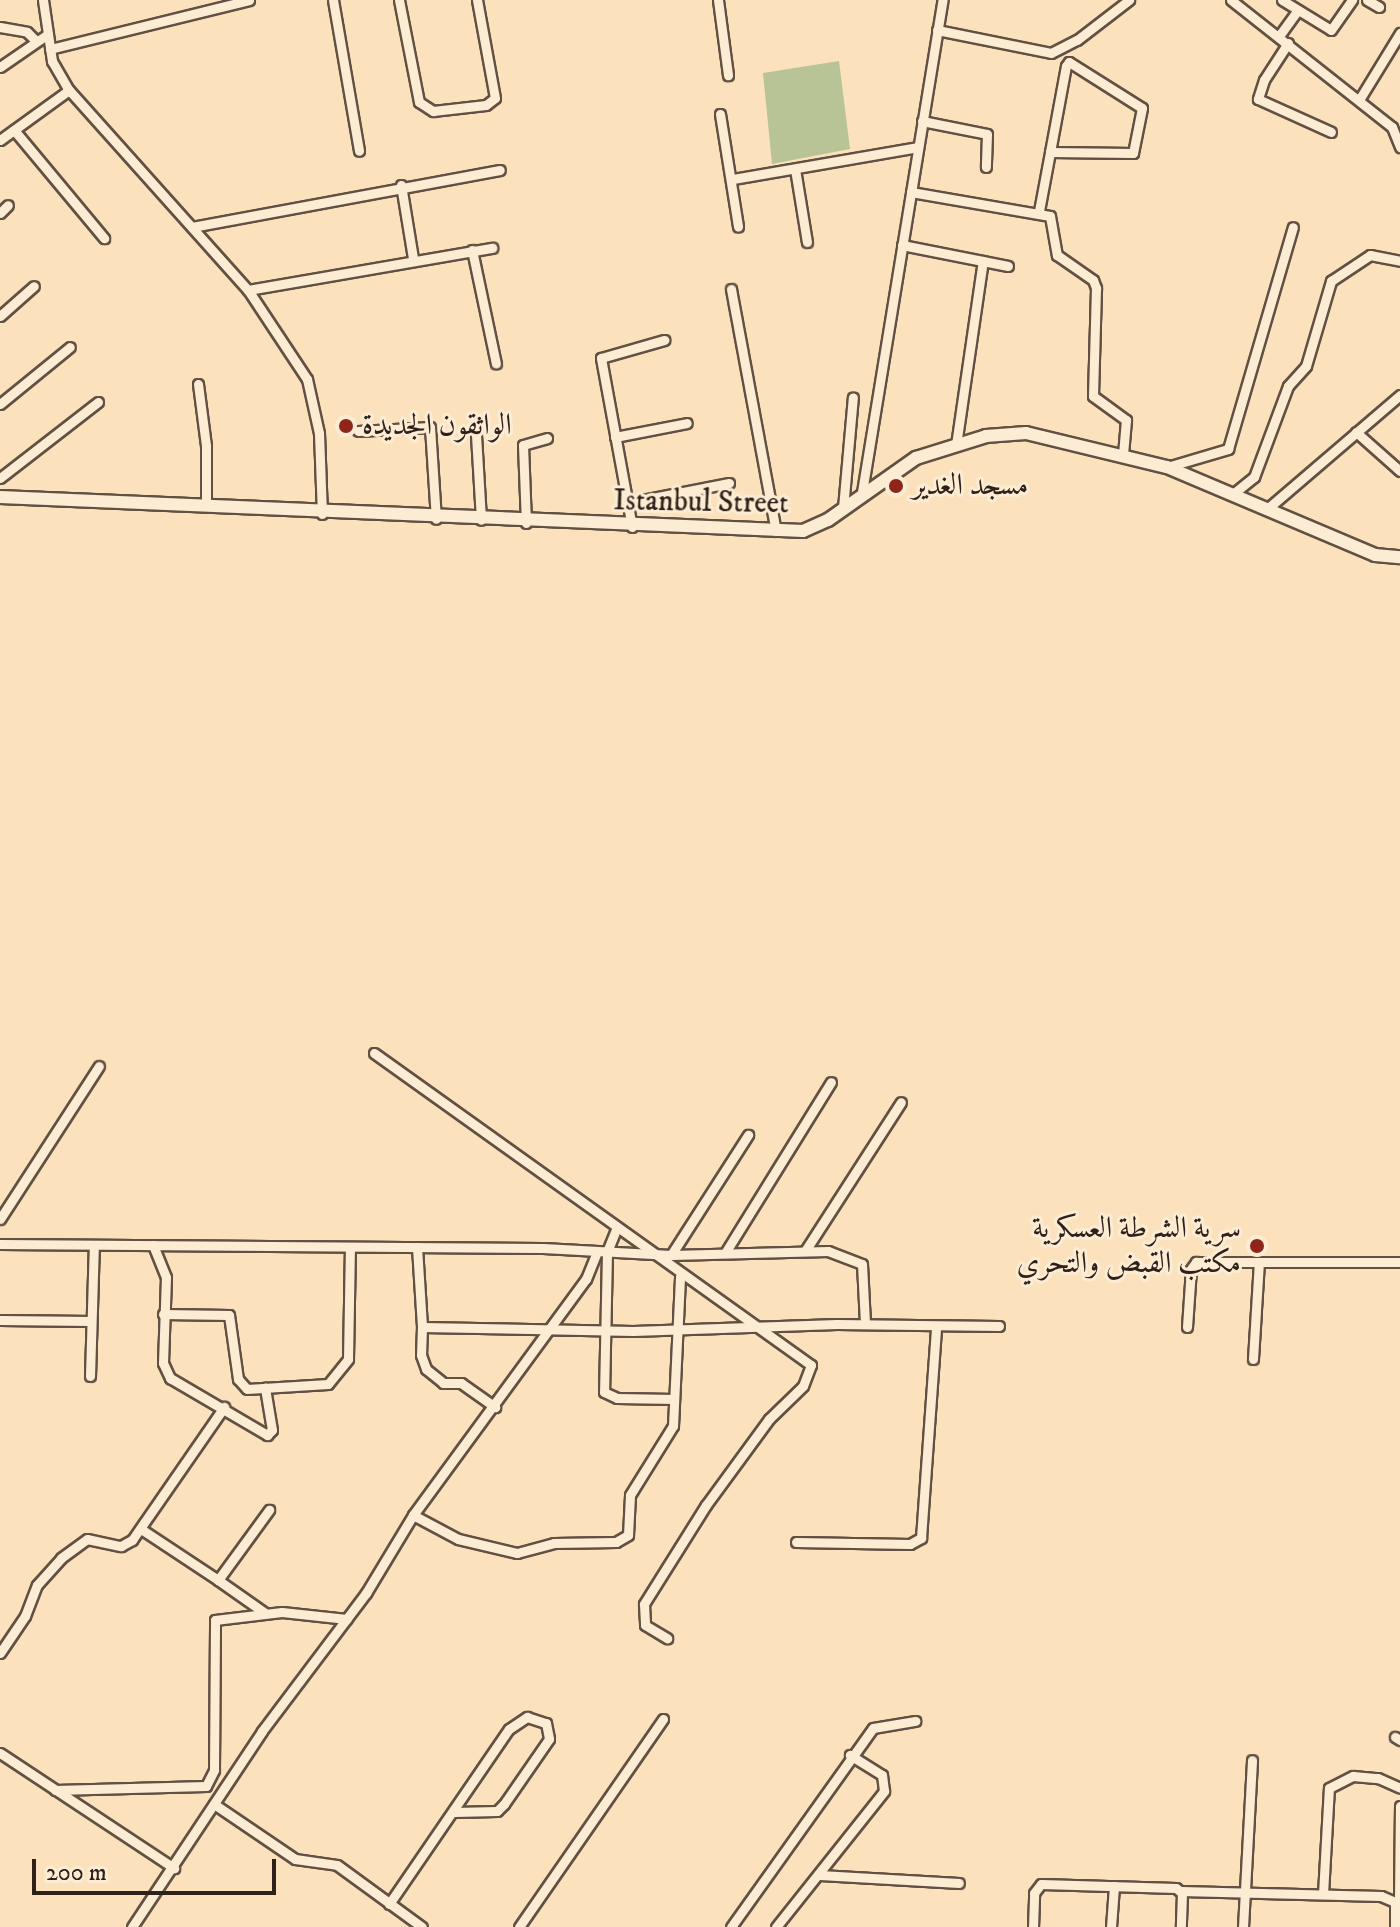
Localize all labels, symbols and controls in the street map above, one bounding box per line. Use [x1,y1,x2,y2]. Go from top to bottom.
place label: الواثقون الجديدة [362,408,512,444]
marker: الواثقون الجديدة [337,417,355,435]
place label: مسجد الغدير [912,468,1028,504]
marker: مسجد الغدير [887,477,905,495]
street label: Istanbul Street [613,483,789,523]
place label: سرية الشرطة العسكرية مكتب القبض والتحري [1017,1211,1241,1282]
marker: سرية الشرطة العسكرية مكتب القبض والتحري [1248,1237,1266,1255]
scale bar [36,1843,280,1893]
text: 200 m [46,1858,107,1888]

